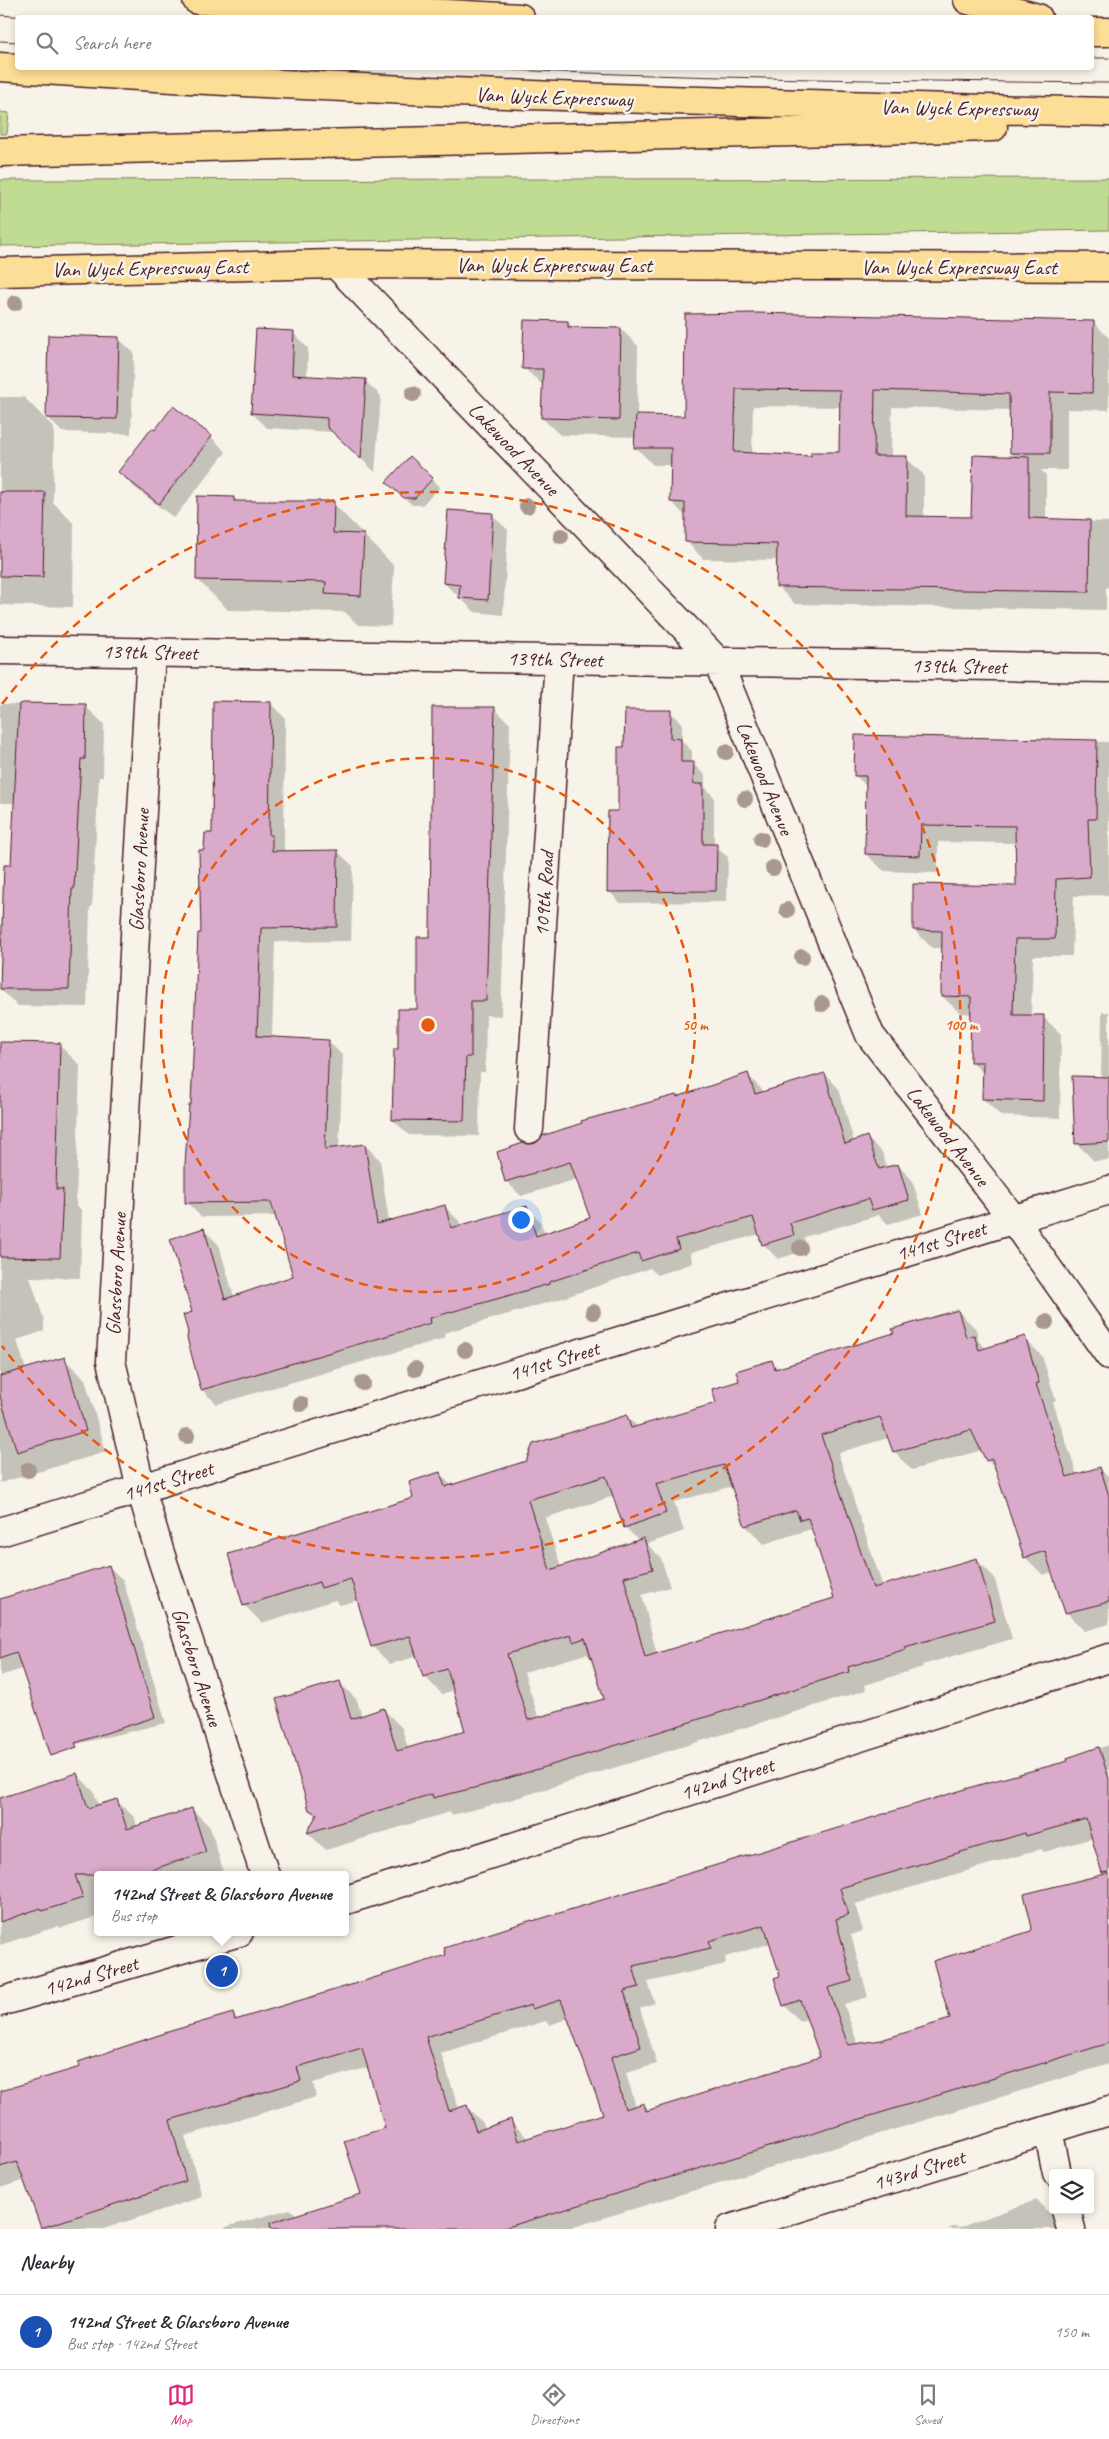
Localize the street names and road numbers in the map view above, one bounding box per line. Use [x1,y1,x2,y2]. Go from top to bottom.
street label: Van Wyck Expressway [475,81,635,113]
street label: Van Wyck Expressway [880,94,1040,122]
street label: Van Wyck Expressway East [456,252,654,278]
street label: Van Wyck Expressway East [52,253,250,283]
street label: Van Wyck Expressway East [861,254,1059,280]
street label: Lakewood Avenue [463,397,567,503]
street label: 139th Street [102,638,200,666]
street label: 139th Street [507,645,605,673]
street label: 139th Street [911,652,1009,680]
street label: Lakewood Avenue [730,718,800,840]
street label: Glassboro Avenue [123,807,155,932]
street label: 109th Road [528,848,560,937]
street label: Lakewood Avenue [901,1081,996,1193]
street label: Glassboro Avenue [100,1211,132,1336]
street label: 141st Street [893,1214,991,1267]
street label: 141st Street [506,1334,604,1387]
street label: 141st Street [120,1454,218,1507]
street label: Glassboro Avenue [166,1605,229,1730]
street label: 142nd Street [677,1751,779,1806]
street label: 142nd Street [41,1950,143,2002]
street label: 143rd Street [870,2143,970,2196]

